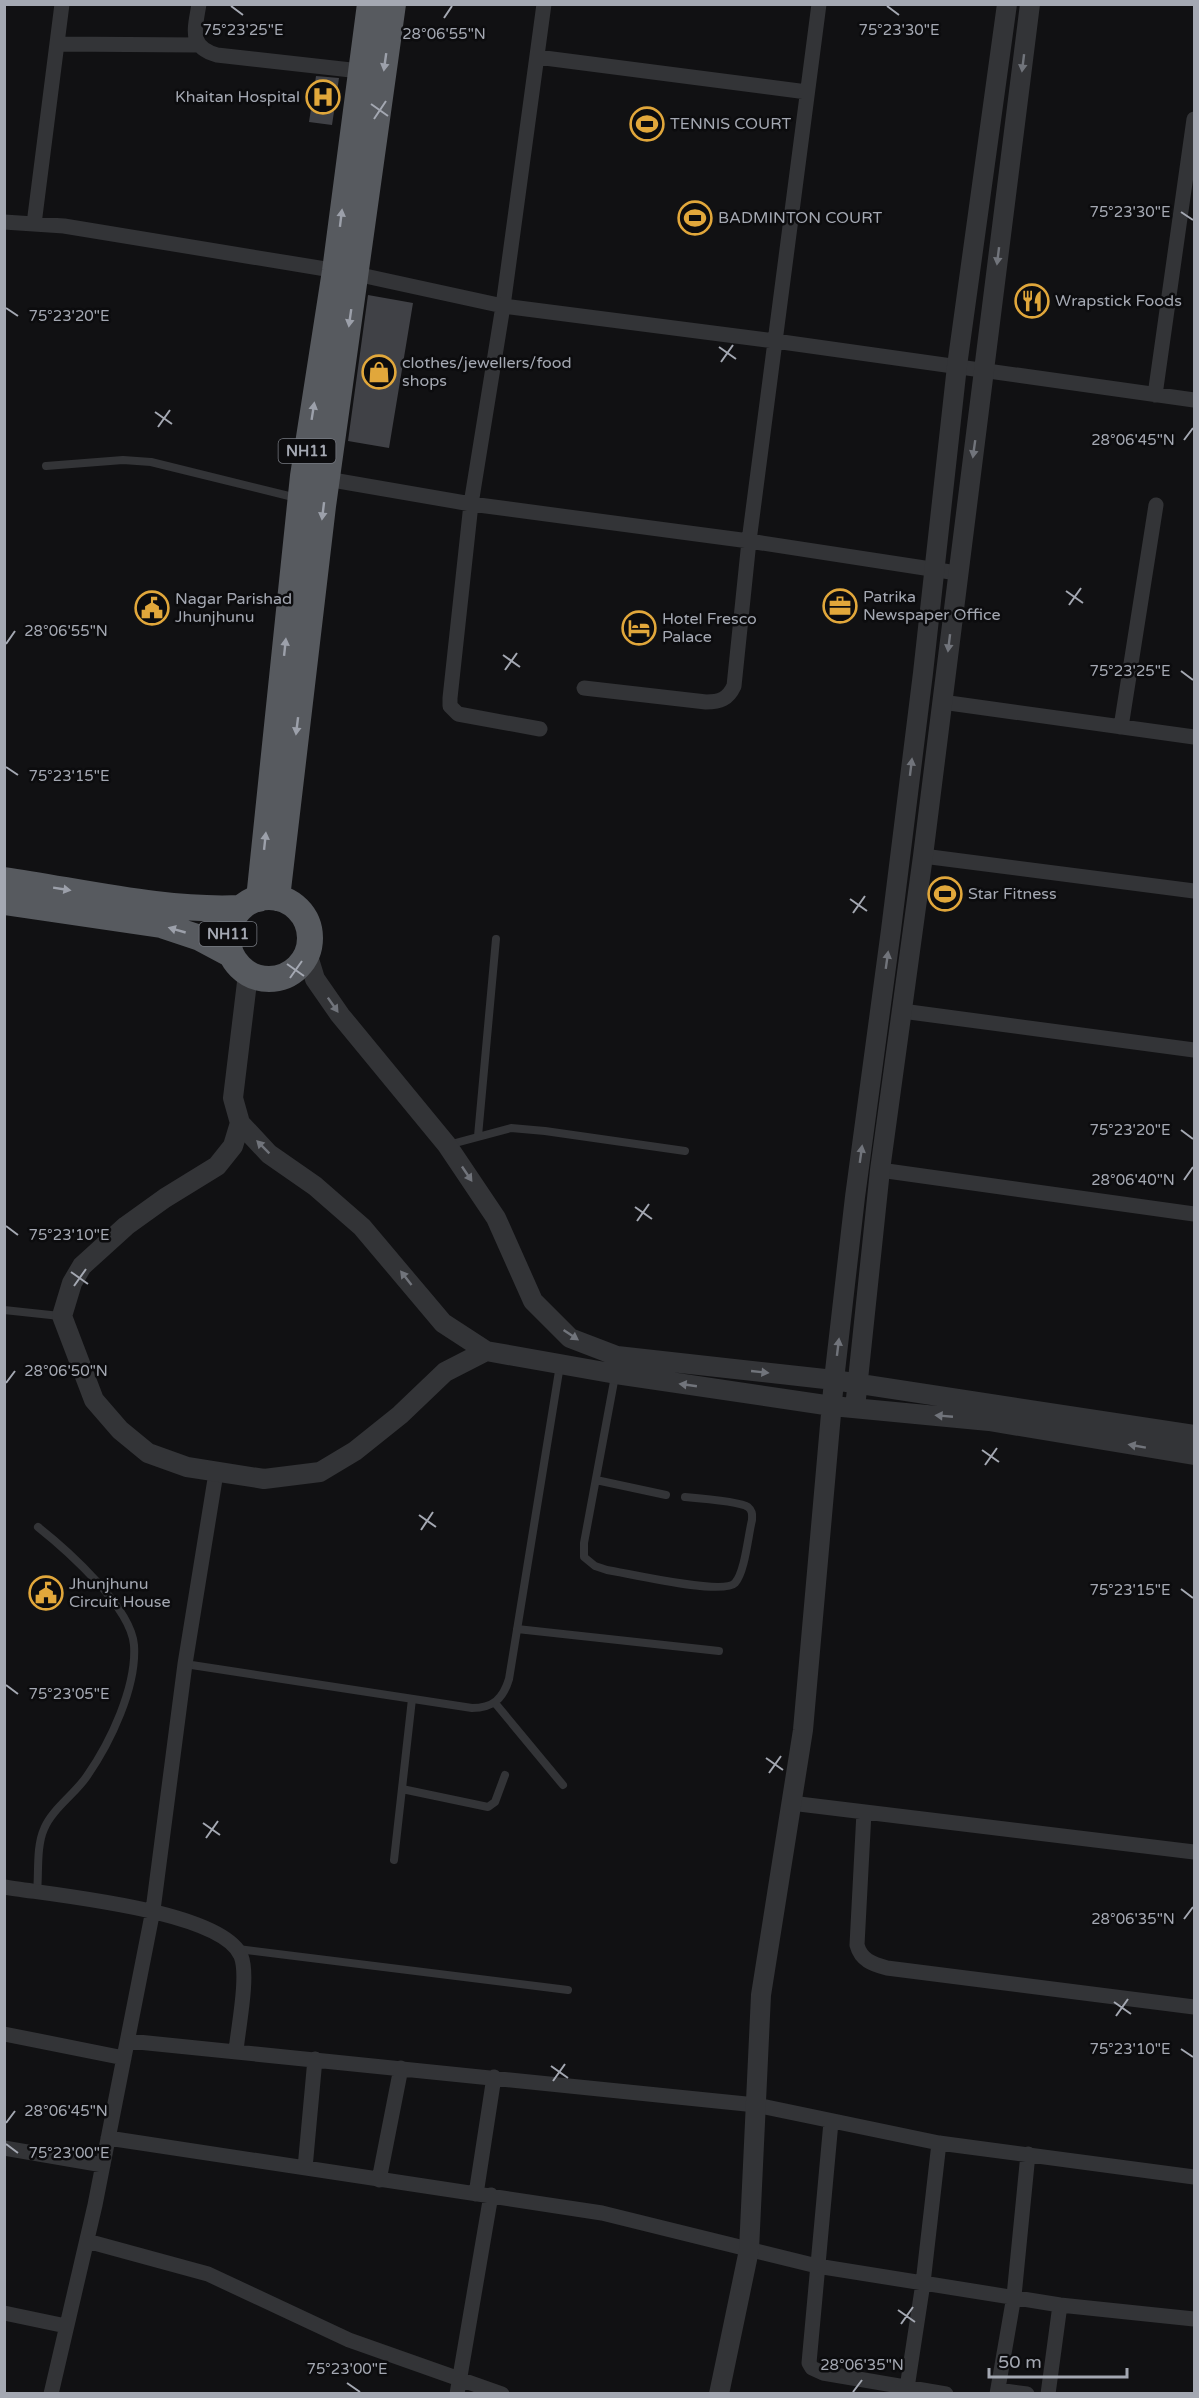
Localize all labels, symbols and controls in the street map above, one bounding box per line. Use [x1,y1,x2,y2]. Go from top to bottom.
text: 75°23'25"E [203,21,283,39]
text: 75°23'30"E [859,21,939,39]
text: 28°06'55"N [402,25,486,43]
one-way arrow [381,53,390,72]
one-way arrow [1018,53,1027,72]
hospital icon: Khaitan Hospital [305,79,341,115]
place label: Khaitan Hospital [175,87,300,107]
sports icon: TENNIS COURT [629,106,665,142]
place label: TENNIS COURT [670,114,792,134]
sports icon: BADMINTON COURT [677,200,713,236]
text: 75°23'30"E [1090,203,1170,221]
place label: BADMINTON COURT [718,208,883,228]
one-way arrow [337,209,346,228]
one-way arrow [994,247,1003,266]
restaurant icon: Wrapstick Foods [1014,283,1050,319]
place label: Wrapstick Foods [1055,291,1182,311]
text: 75°23'20"E [29,307,109,325]
one-way arrow [345,309,354,328]
place label: clothes/jewellers/food shops [402,353,572,391]
shop icon: clothes/jewellers/food shops [361,354,397,390]
one-way arrow [309,402,318,421]
text: 28°06'45"N [1091,431,1175,449]
road number: NH11 [278,439,336,463]
one-way arrow [969,440,978,459]
one-way arrow [318,502,327,521]
place label: Patrika Newspaper Office [863,587,1001,625]
office icon: Patrika Newspaper Office [822,588,858,624]
place label: Nagar Parishad Jhunjhunu [175,589,292,627]
public building icon: Nagar Parishad Jhunjhunu [134,590,170,626]
place label: Hotel Fresco Palace [662,609,757,647]
hotel icon: Hotel Fresco Palace [621,610,657,646]
text: 28°06'55"N [24,622,108,640]
one-way arrow [944,633,954,652]
one-way arrow [280,637,290,656]
text: 75°23'25"E [1090,662,1170,680]
one-way arrow [293,716,302,735]
one-way arrow [907,757,916,776]
text: 75°23'15"E [29,767,109,785]
one-way arrow [260,831,270,850]
sports icon: Star Fitness [927,876,963,912]
one-way arrow [53,884,72,893]
place label: Star Fitness [968,884,1057,904]
road number: NH11 [200,922,256,946]
one-way arrow [168,925,186,934]
one-way arrow [883,951,892,970]
one-way arrow [327,996,339,1012]
text: 75°23'20"E [1090,1121,1170,1139]
one-way arrow [256,1141,270,1155]
one-way arrow [856,1144,865,1163]
one-way arrow [461,1166,473,1182]
text: 28°06'40"N [1091,1171,1175,1189]
text: 75°23'10"E [29,1226,109,1244]
one-way arrow [399,1270,412,1286]
one-way arrow [562,1330,579,1341]
one-way arrow [833,1338,843,1357]
text: 28°06'50"N [24,1362,108,1380]
one-way arrow [751,1367,770,1377]
one-way arrow [679,1380,698,1389]
one-way arrow [935,1411,954,1421]
one-way arrow [1127,1441,1146,1450]
place label: Jhunjhunu Circuit House [69,1574,171,1612]
public building icon: Jhunjhunu Circuit House [28,1575,64,1611]
text: 75°23'15"E [1090,1581,1170,1599]
text: 75°23'05"E [29,1685,109,1703]
text: 28°06'35"N [1091,1910,1175,1928]
text: 75°23'10"E [1090,2040,1170,2058]
text: 28°06'45"N [24,2102,108,2120]
text: 75°23'00"E [29,2144,109,2162]
scale bar [989,2341,1127,2379]
text: 50 m [998,2351,1042,2373]
text: 28°06'35"N [820,2356,904,2374]
text: 75°23'00"E [307,2360,387,2378]

